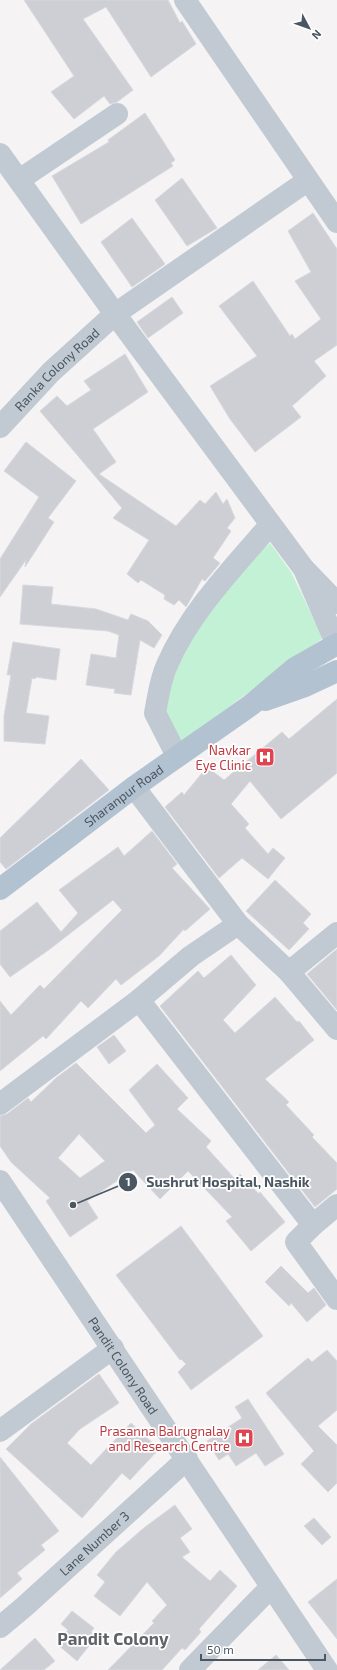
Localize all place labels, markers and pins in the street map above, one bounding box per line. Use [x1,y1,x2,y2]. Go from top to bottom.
place label: Navkar Eye Clinic [195,742,251,773]
hospital icon: Navkar Eye Clinic [254,746,276,768]
callout: Sushrut Hospital, Nashik [118,1169,317,1195]
place label: Prasanna Balrugnalay and Research Centre [100,1423,230,1454]
hospital icon: Prasanna Balrugnalay and Research Centre [233,1427,255,1449]

